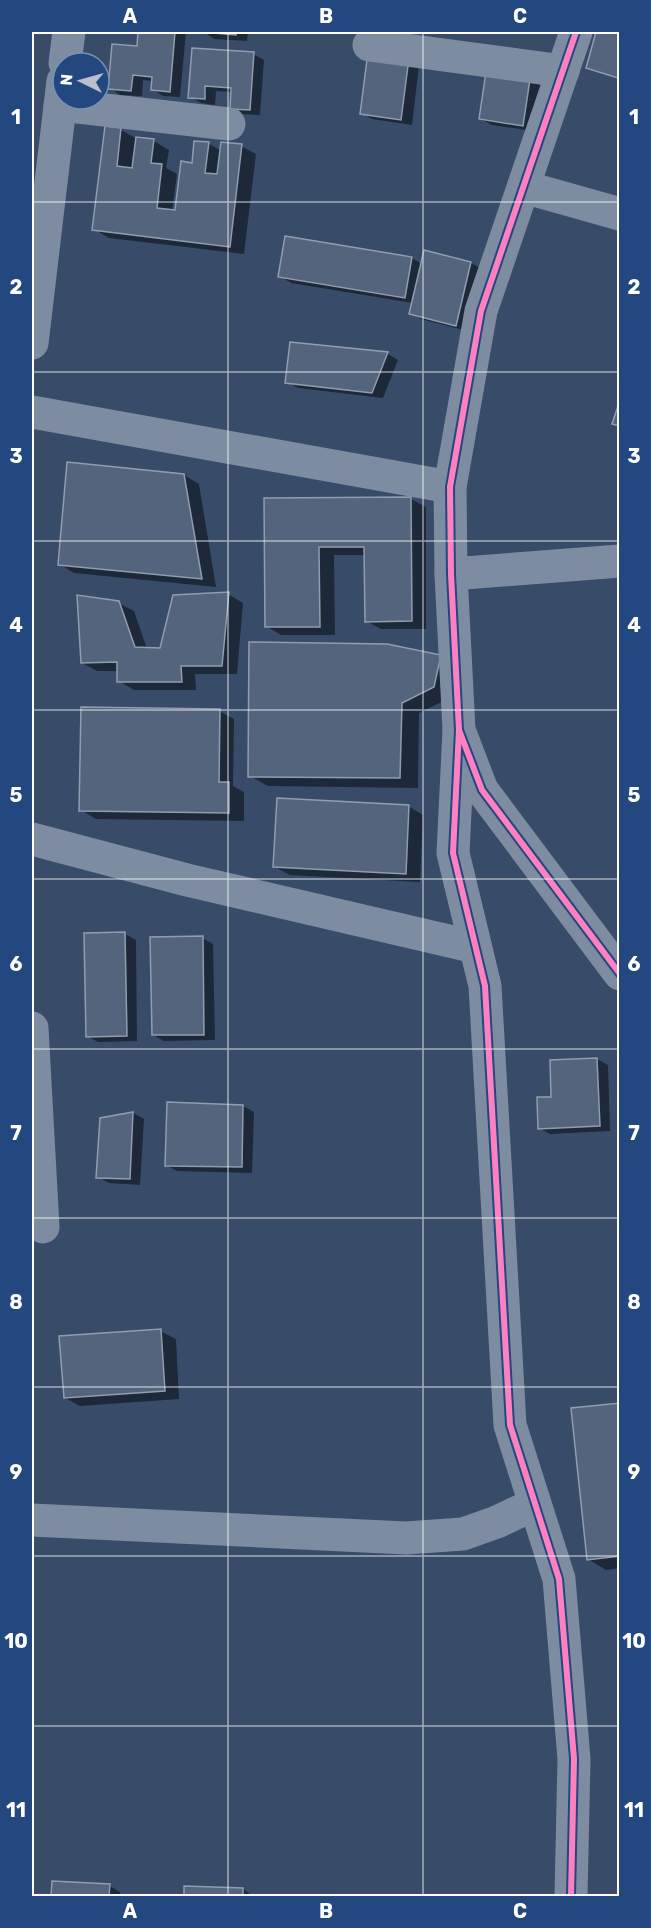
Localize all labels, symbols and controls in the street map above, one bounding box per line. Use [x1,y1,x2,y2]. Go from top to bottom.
text: A [123,4,138,28]
text: B [319,4,333,28]
text: C [513,4,527,28]
north arrow [51,51,111,111]
text: N [57,73,77,86]
text: 1 [11,105,21,129]
text: 1 [629,105,639,129]
text: 2 [10,275,23,299]
text: 2 [628,275,641,299]
text: 3 [9,444,23,468]
text: 3 [627,444,641,468]
text: 4 [9,613,23,637]
text: 4 [627,613,641,637]
text: 5 [10,783,23,807]
text: 5 [628,783,641,807]
text: 6 [9,952,23,976]
text: 6 [627,952,641,976]
text: 7 [10,1121,22,1145]
text: 7 [628,1121,640,1145]
text: 8 [9,1290,23,1314]
text: 8 [627,1290,641,1314]
text: 9 [10,1460,23,1484]
text: 9 [628,1460,641,1484]
text: 10 [4,1629,28,1653]
text: 10 [622,1629,646,1653]
text: 11 [6,1798,26,1822]
text: 11 [624,1798,644,1822]
text: A [123,1899,138,1923]
text: B [319,1899,333,1923]
text: C [513,1899,527,1923]

